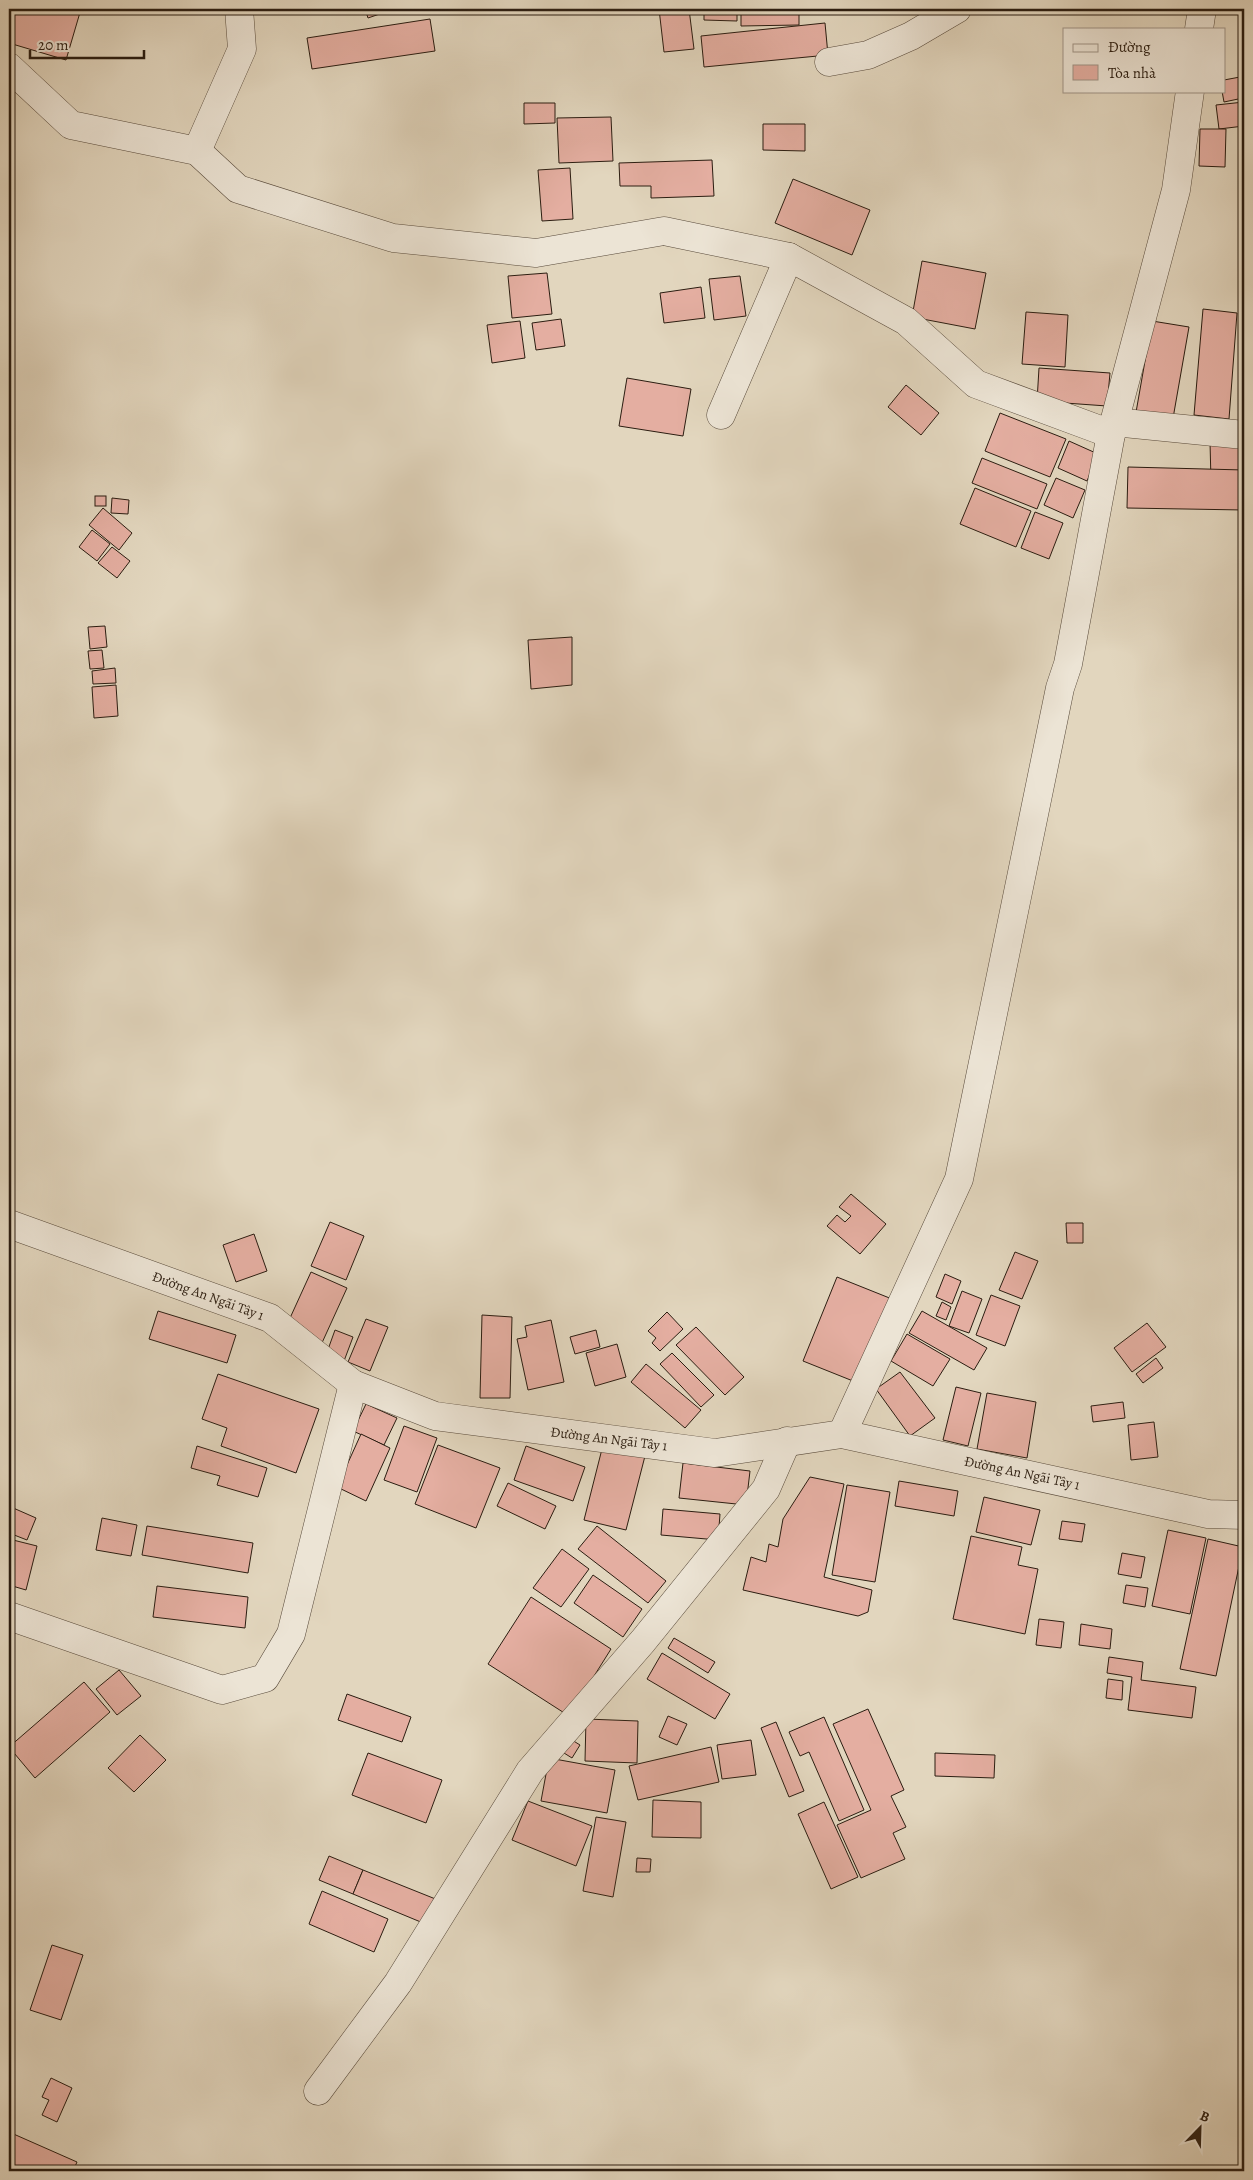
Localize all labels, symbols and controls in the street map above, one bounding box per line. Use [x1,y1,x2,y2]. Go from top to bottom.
scale bar [30,28,144,60]
legend [1063,28,1226,92]
text: 20 m [38,35,69,55]
text: Đường [1108,37,1151,57]
text: Tòa nhà [1108,63,1156,83]
street label: Đường An Ngãi Tây 1 [149,1267,267,1325]
street label: Đường An Ngãi Tây 1 [549,1422,669,1456]
street label: Đường An Ngãi Tây 1 [962,1451,1082,1495]
north arrow [1176,2102,1226,2152]
text: B [1197,2106,1213,2127]

